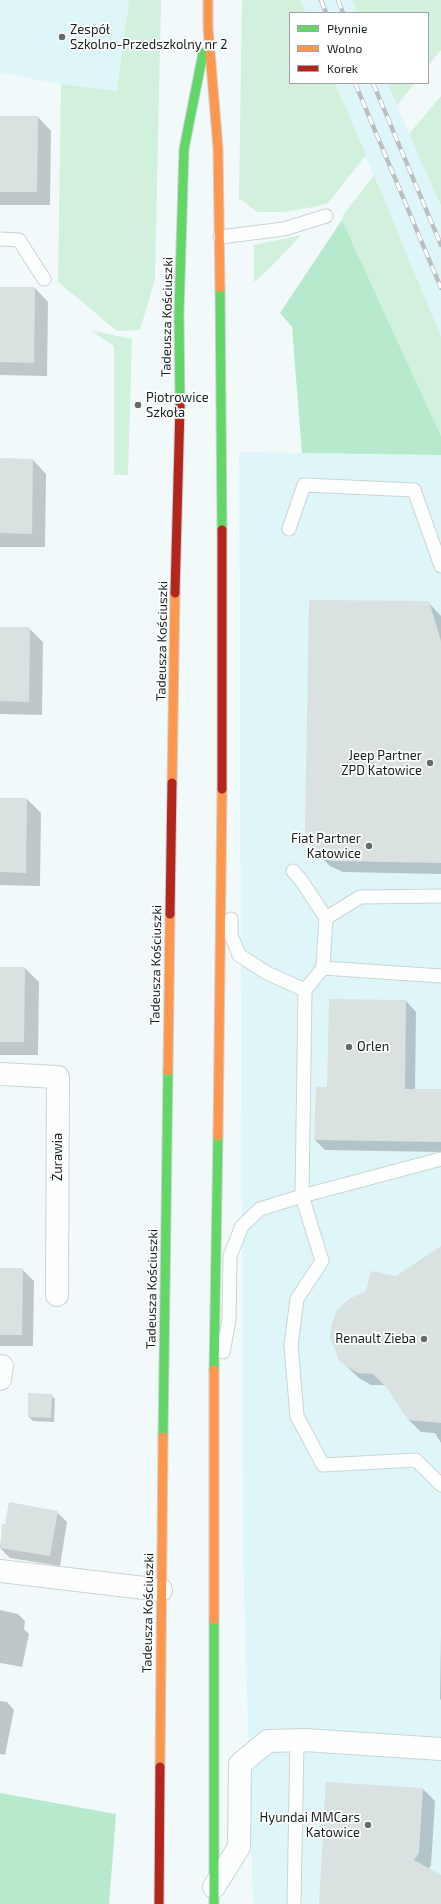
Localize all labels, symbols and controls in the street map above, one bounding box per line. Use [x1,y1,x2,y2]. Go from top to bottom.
legend [289,12,429,84]
text: Płynnie [327,21,367,35]
place label: Zespół Szkolno-Przedszkolny nr 2 [70,22,227,53]
marker: Zespół Szkolno-Przedszkolny nr 2 [57,32,67,42]
text: Wolno [327,41,362,55]
text: Korek [327,61,358,75]
street label: Tadeusza Kościuszki [158,257,176,377]
place label: Piotrowice Szkoła [146,390,209,421]
marker: Piotrowice Szkoła [133,400,143,410]
street label: Tadeusza Kościuszki [153,581,171,701]
place label: Jeep Partner ZPD Katowice [341,748,422,779]
marker: Jeep Partner ZPD Katowice [425,758,435,768]
place label: Fiat Partner Katowice [291,831,361,862]
marker: Fiat Partner Katowice [364,841,374,851]
street label: Tadeusza Kościuszki [147,905,165,1025]
place label: Orlen [357,1039,389,1055]
marker: Orlen [344,1042,354,1052]
street label: Żurawia [50,1133,66,1181]
street label: Tadeusza Kościuszki [143,1229,161,1349]
place label: Renault Zieba [335,1331,416,1347]
marker: Renault Zieba [419,1334,429,1344]
street label: Tadeusza Kościuszki [139,1553,157,1673]
place label: Hyundai MMCars Katowice [260,1810,360,1841]
marker: Hyundai MMCars Katowice [363,1820,373,1830]

